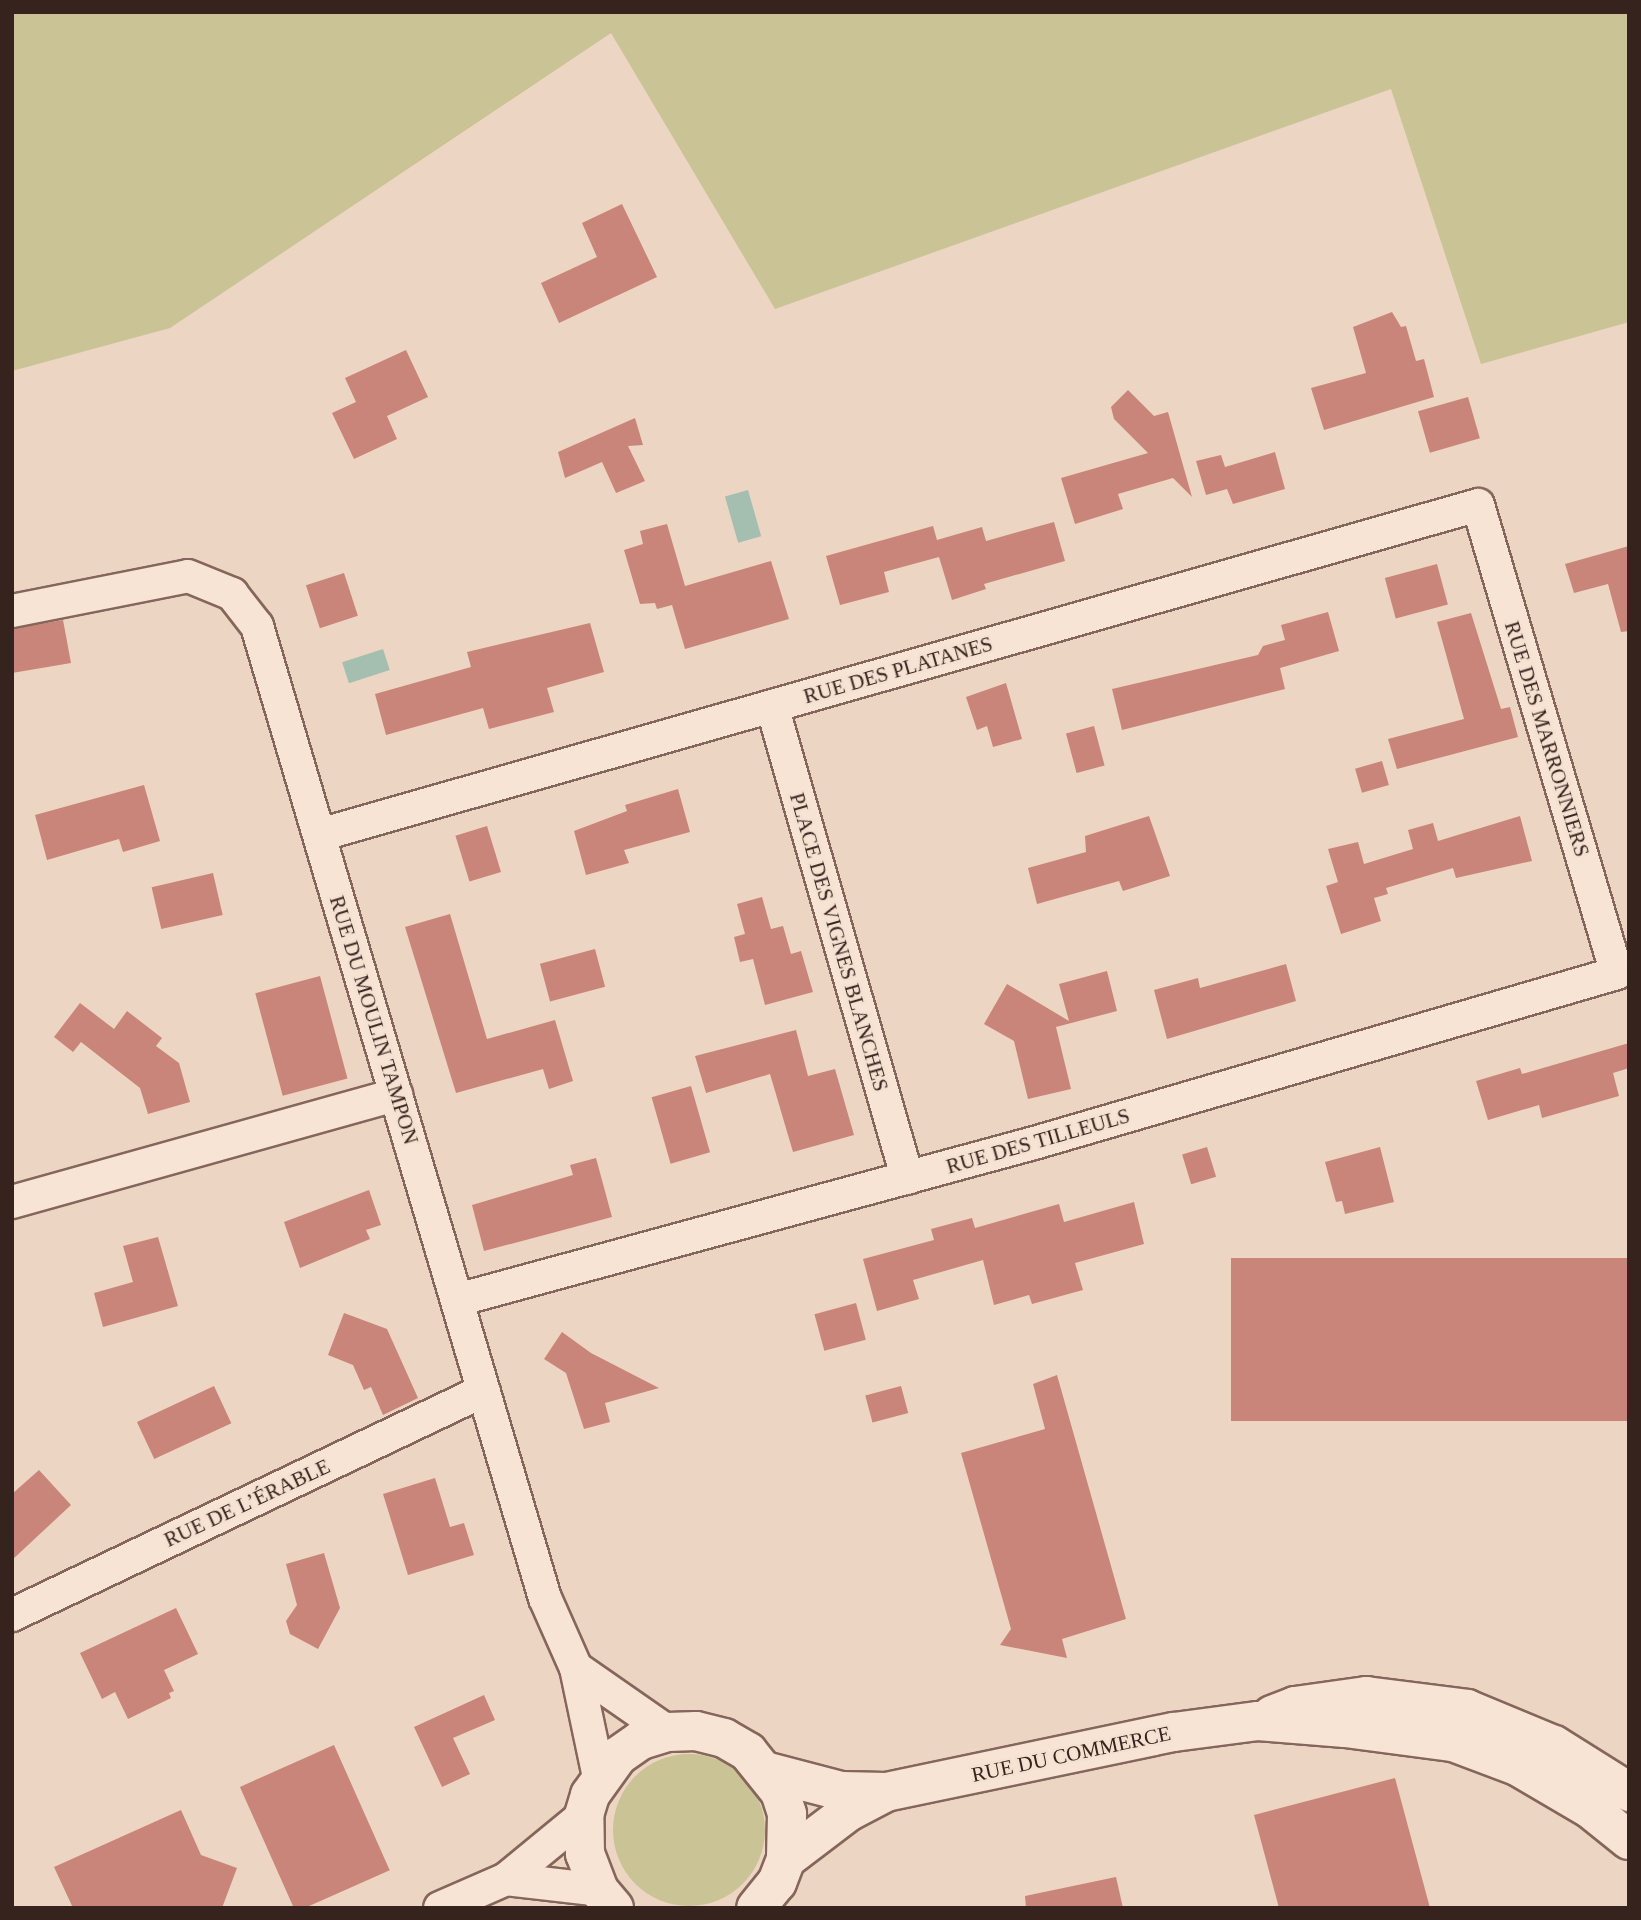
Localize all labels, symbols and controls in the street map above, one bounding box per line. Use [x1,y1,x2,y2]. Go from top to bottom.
street label: RUE DES MARRONNIERS [1499,618,1595,860]
street label: RUE DES PLATANES [801,631,995,709]
street label: PLACE DES VIGNES BLANCHES [784,790,894,1094]
street label: RUE DU MOULIN TAMPON [324,892,424,1148]
street label: RUE DES TILLEULS [943,1103,1133,1179]
street label: RUE DE L’ÉRABLE [160,1454,334,1552]
street label: RUE DU COMMERCE [969,1721,1173,1787]

